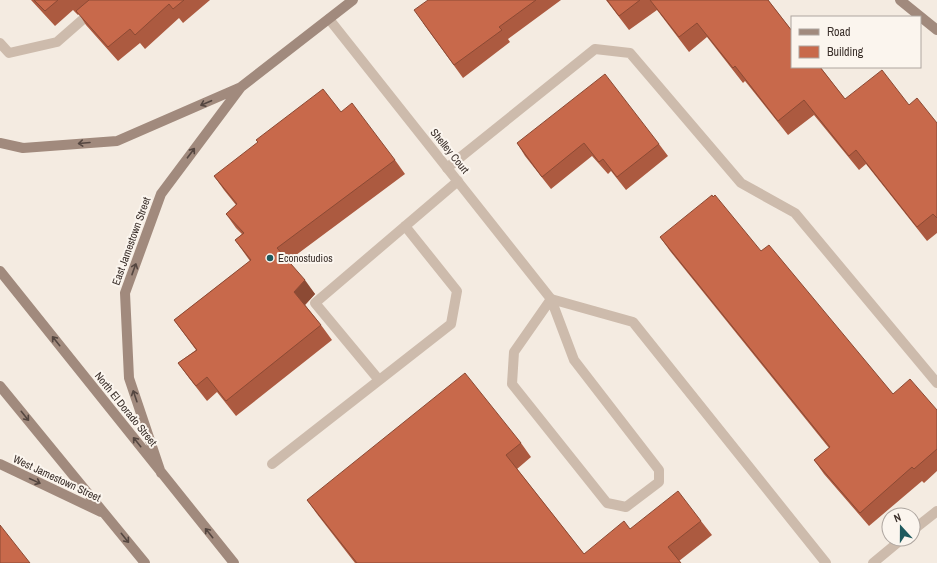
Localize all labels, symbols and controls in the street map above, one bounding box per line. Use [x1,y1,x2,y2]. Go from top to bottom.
legend [791,16,921,68]
text: Road [827,24,851,40]
text: Building [827,44,864,60]
one-way arrow [200,99,212,107]
street label: Shelley Court [428,126,473,177]
one-way arrow [78,140,91,147]
one-way arrow [187,148,195,159]
street label: East Jamestown Street [109,195,154,287]
place label: Econostudios [278,251,333,265]
marker: Econostudios [265,253,275,263]
one-way arrow [131,262,138,275]
one-way arrow [52,335,60,346]
street label: North El Dorado Street [92,369,160,449]
one-way arrow [131,390,138,403]
one-way arrow [20,411,29,421]
one-way arrow [133,437,142,448]
street label: West Jamestown Street [11,452,103,505]
one-way arrow [29,478,41,485]
north arrow [881,507,921,547]
text: N [892,510,903,525]
one-way arrow [205,527,214,538]
one-way arrow [120,533,129,544]

